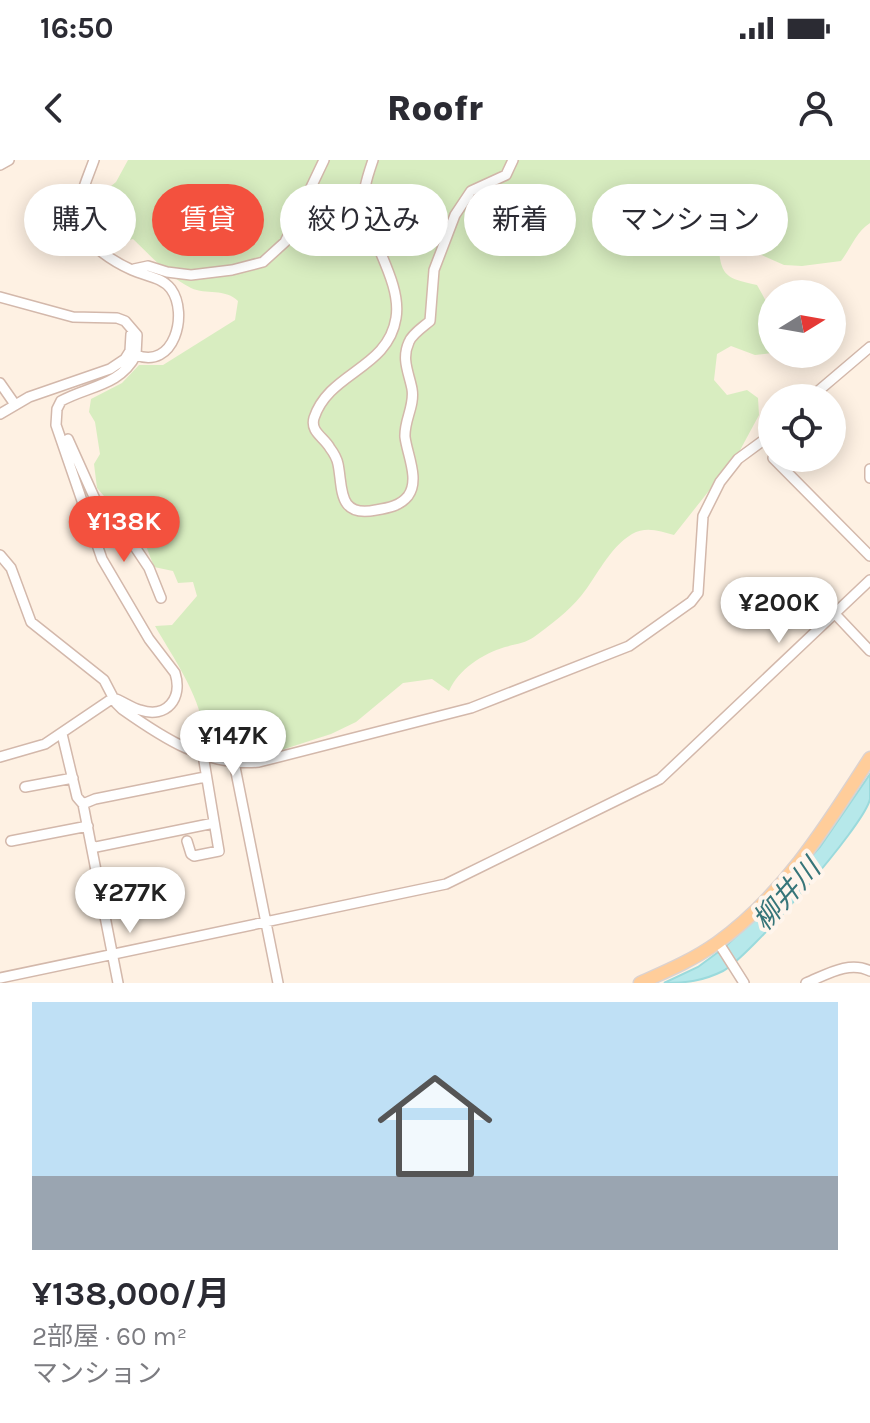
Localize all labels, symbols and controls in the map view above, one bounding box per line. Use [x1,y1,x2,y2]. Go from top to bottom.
text: 16:50 [40,10,113,46]
icon: back [32,86,76,130]
icon: person [794,86,838,130]
text: Roofr [387,87,483,129]
chip: 購入 [24,184,136,256]
chip: 賃貸 [152,184,264,256]
chip: 絞り込み [280,184,448,256]
chip: 新着 [464,184,576,256]
chip: マンション [592,184,788,256]
north arrow [758,280,846,368]
map controls [758,280,846,472]
button: locate [758,384,846,472]
pin: ¥138K [68,496,180,564]
text: ¥138K [87,506,161,537]
pin: ¥200K [723,577,835,645]
text: ¥200K [739,587,819,618]
pin: ¥147K [177,710,289,778]
text: ¥147K [198,720,268,751]
water label: 柳井川 [746,850,829,937]
pin: ¥277K [74,867,186,935]
text: ¥277K [93,877,167,908]
icon: home [363,1054,507,1198]
text: ¥138,000/月 [32,1274,230,1314]
text: 2部屋 · 60 m² [32,1321,187,1352]
text: マンション [32,1358,162,1389]

